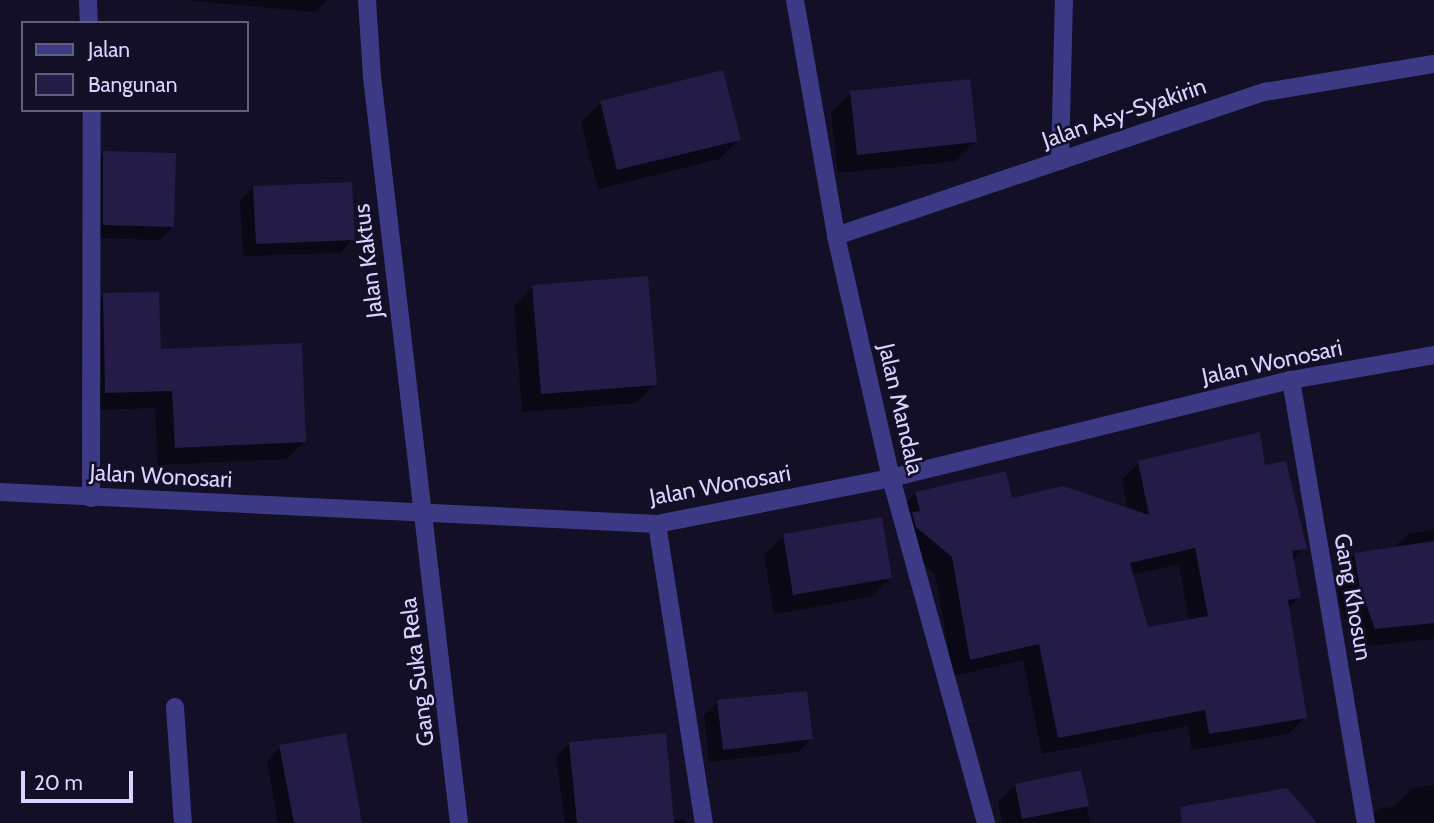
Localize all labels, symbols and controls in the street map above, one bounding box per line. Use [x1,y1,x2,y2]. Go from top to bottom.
legend [21,21,248,112]
text: Jalan [88,37,130,62]
text: Bangunan [88,72,177,97]
street label: Jalan Asy-Syakirin [1038,72,1210,154]
street label: Jalan Kaktus [347,202,389,320]
street label: Jalan Wonosari [1199,334,1345,390]
street label: Jalan Mandala [872,341,930,477]
street label: Jalan Wonosari [89,458,233,494]
street label: Jalan Wonosari [647,459,793,511]
street label: Gang Khosun [1328,531,1378,663]
street label: Gang Suka Rela [394,596,440,748]
scale bar [24,756,136,800]
text: 20 m [34,770,83,795]

